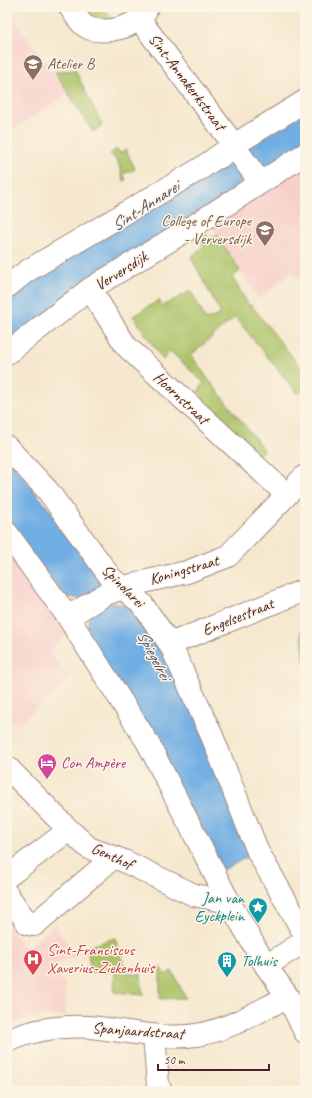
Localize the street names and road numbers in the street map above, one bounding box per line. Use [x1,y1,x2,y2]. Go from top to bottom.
street label: Sint-Annakerkstraat [144,30,232,137]
street label: Verversdijk [91,246,152,295]
street label: Hoornstraat [149,367,215,431]
street label: Koningstraat [147,550,223,589]
street label: Spinolarei [97,560,150,613]
street label: Engelsestraat [199,593,278,640]
street label: Genthof [88,838,139,875]
street label: Spanjaardstraat [92,1018,187,1044]

